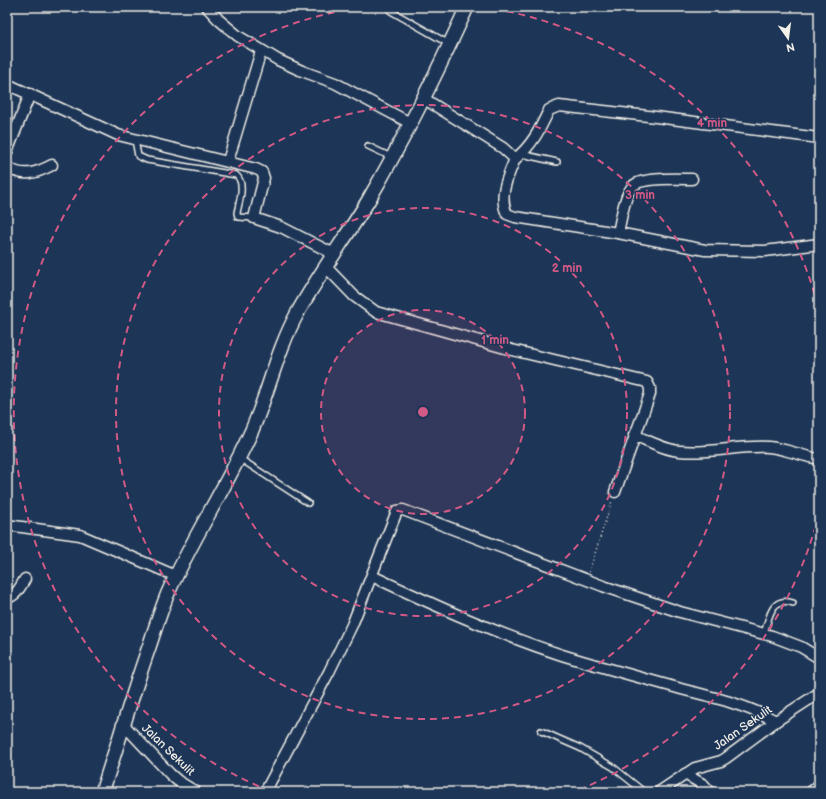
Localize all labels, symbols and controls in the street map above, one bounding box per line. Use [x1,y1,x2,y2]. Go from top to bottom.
north arrow [768,18,808,58]
text: N [785,40,796,55]
text: 4 min [697,116,727,131]
text: 3 min [625,188,655,203]
text: 2 min [552,261,582,276]
text: 1 min [481,333,509,348]
centre of rings [416,405,430,419]
street label: Jalan Sekulit [711,702,775,754]
street label: Jalan Sekulit [138,721,198,779]

